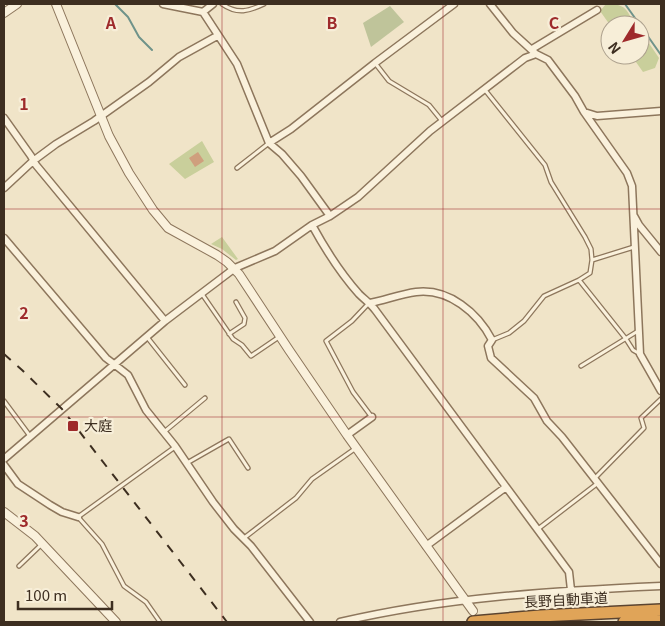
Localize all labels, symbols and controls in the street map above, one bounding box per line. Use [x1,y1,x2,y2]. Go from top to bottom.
text: A [105,10,117,34]
text: B [327,10,338,34]
text: C [549,10,560,34]
north arrow [600,15,650,65]
text: N [603,38,625,59]
text: 1 [19,91,29,115]
text: 2 [19,300,29,324]
place label: 大庭 [84,415,112,435]
marker: 大庭 [66,419,80,433]
text: 3 [19,508,29,532]
scale bar [18,578,111,610]
text: 100 m [25,584,67,605]
street label: 長野自動車道 [523,587,608,611]

